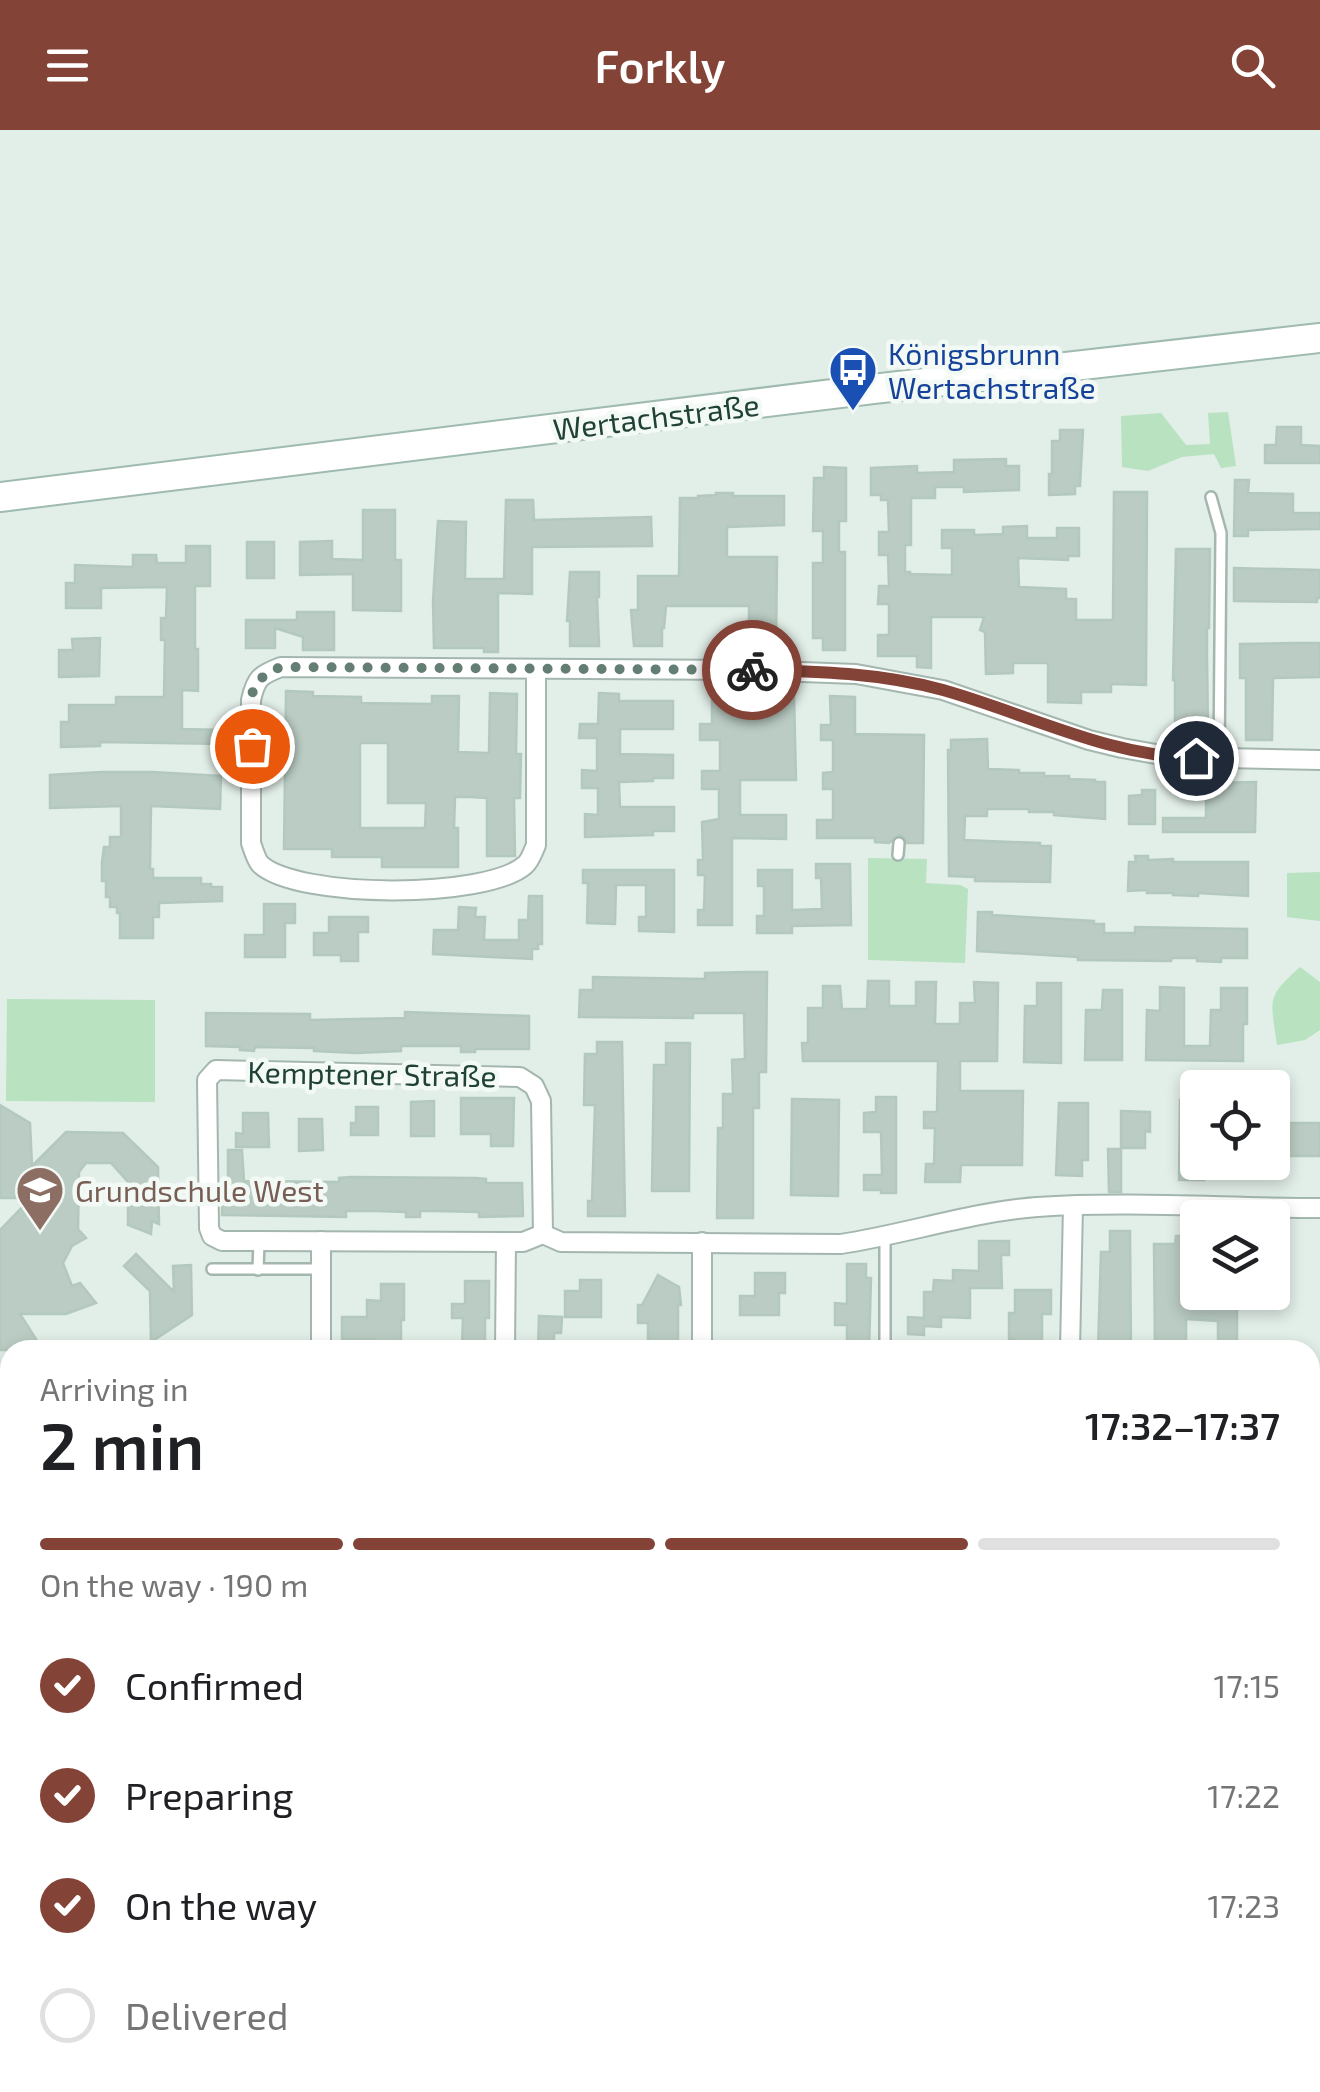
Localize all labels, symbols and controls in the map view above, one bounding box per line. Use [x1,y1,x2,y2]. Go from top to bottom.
icon: menu [40,38,95,93]
text: Forkly [595,38,725,92]
icon: search [1225,38,1280,93]
place label: Königsbrunn Wertachstraße [888,335,1096,405]
bus stop icon: Königsbrunn Wertachstraße [827,344,879,412]
street label: Wertachstraße [551,385,761,447]
courier [702,620,802,720]
icon: bike [725,643,780,698]
pin [210,704,295,789]
pin [1154,716,1239,801]
icon: bag [225,719,280,774]
icon: home [1169,731,1224,786]
street label: Kemptener Straße [247,1053,497,1093]
map controls [1180,1070,1290,1310]
button: locate [1180,1070,1290,1180]
school or university icon: Grundschule West [14,1164,66,1232]
place label: Grundschule West [75,1172,324,1208]
button: layers [1180,1200,1290,1310]
text: Arriving in [40,1369,189,1407]
text: 17:32–17:37 [1085,1402,1280,1448]
text: 2 min [40,1405,204,1483]
text: On the way · 190 m [40,1565,308,1603]
icon: check [40,1658,95,1713]
text: Confirmed [125,1662,304,1708]
text: 17:15 [1213,1666,1280,1704]
icon: check [40,1768,95,1823]
text: Preparing [125,1772,293,1818]
text: 17:22 [1207,1776,1280,1814]
icon: check [40,1878,95,1933]
text: On the way [125,1882,317,1928]
text: 17:23 [1208,1886,1280,1924]
text: Delivered [125,1992,289,2038]

